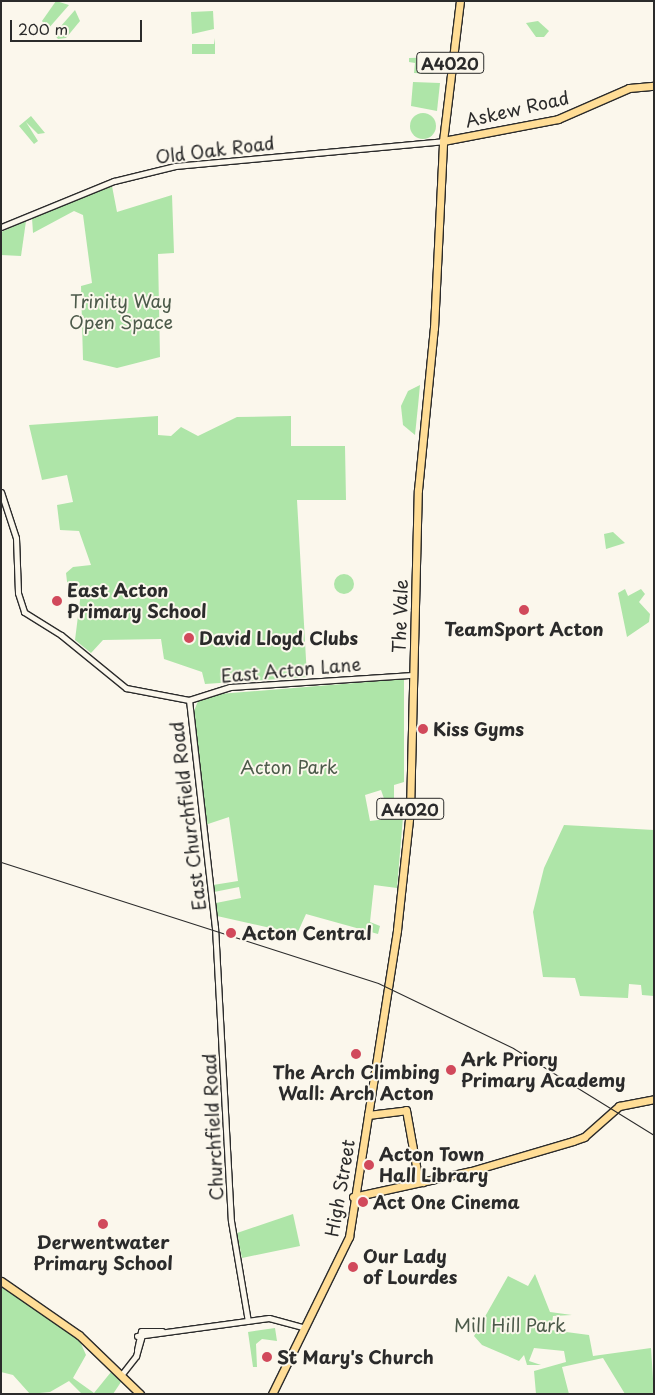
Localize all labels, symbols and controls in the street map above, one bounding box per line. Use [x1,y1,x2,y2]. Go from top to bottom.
scale bar [12,10,145,42]
text: 200 m [18,17,68,40]
road number: A4020 [415,49,485,76]
street label: Askew Road [463,87,571,131]
street label: Old Oak Road [153,132,277,168]
park label: Trinity Way Open Space [69,291,173,334]
street label: The Vale [388,578,412,654]
place label: East Acton Primary School [67,580,207,622]
marker: East Acton Primary School [51,595,63,607]
marker: TeamSport Acton [518,604,530,616]
place label: TeamSport Acton [443,618,605,640]
place label: David Lloyd Clubs [199,627,360,649]
marker: David Lloyd Clubs [183,632,195,644]
street label: East Acton Lane [219,653,363,687]
place label: Kiss Gyms [433,718,525,740]
street label: East Churchfield Road [166,720,210,912]
marker: Kiss Gyms [417,723,429,735]
park label: Acton Park [240,756,338,778]
road number: A4020 [375,796,445,822]
place label: Acton Central [242,922,372,944]
marker: Acton Central [224,926,238,940]
marker: The Arch Climbing Wall: Arch Acton [350,1048,362,1060]
place label: Ark Priory Primary Academy [461,1049,626,1092]
street label: Churchfield Road [198,1053,228,1201]
place label: The Arch Climbing Wall: Arch Acton [272,1062,440,1104]
marker: Ark Priory Primary Academy [445,1064,457,1076]
street label: High Street [321,1137,359,1239]
place label: Acton Town Hall Library [379,1144,488,1186]
marker: Acton Town Hall Library [363,1159,375,1171]
place label: Act One Cinema [373,1191,522,1213]
marker: Act One Cinema [357,1196,369,1208]
marker: Derwentwater Primary School [97,1218,109,1230]
place label: Derwentwater Primary School [33,1232,173,1274]
place label: Our Lady of Lourdes [363,1246,458,1288]
marker: Our Lady of Lourdes [347,1261,359,1273]
park label: Mill Hill Park [454,1314,566,1336]
place label: St Mary's Church [277,1346,435,1368]
marker: St Mary's Church [261,1351,273,1363]

